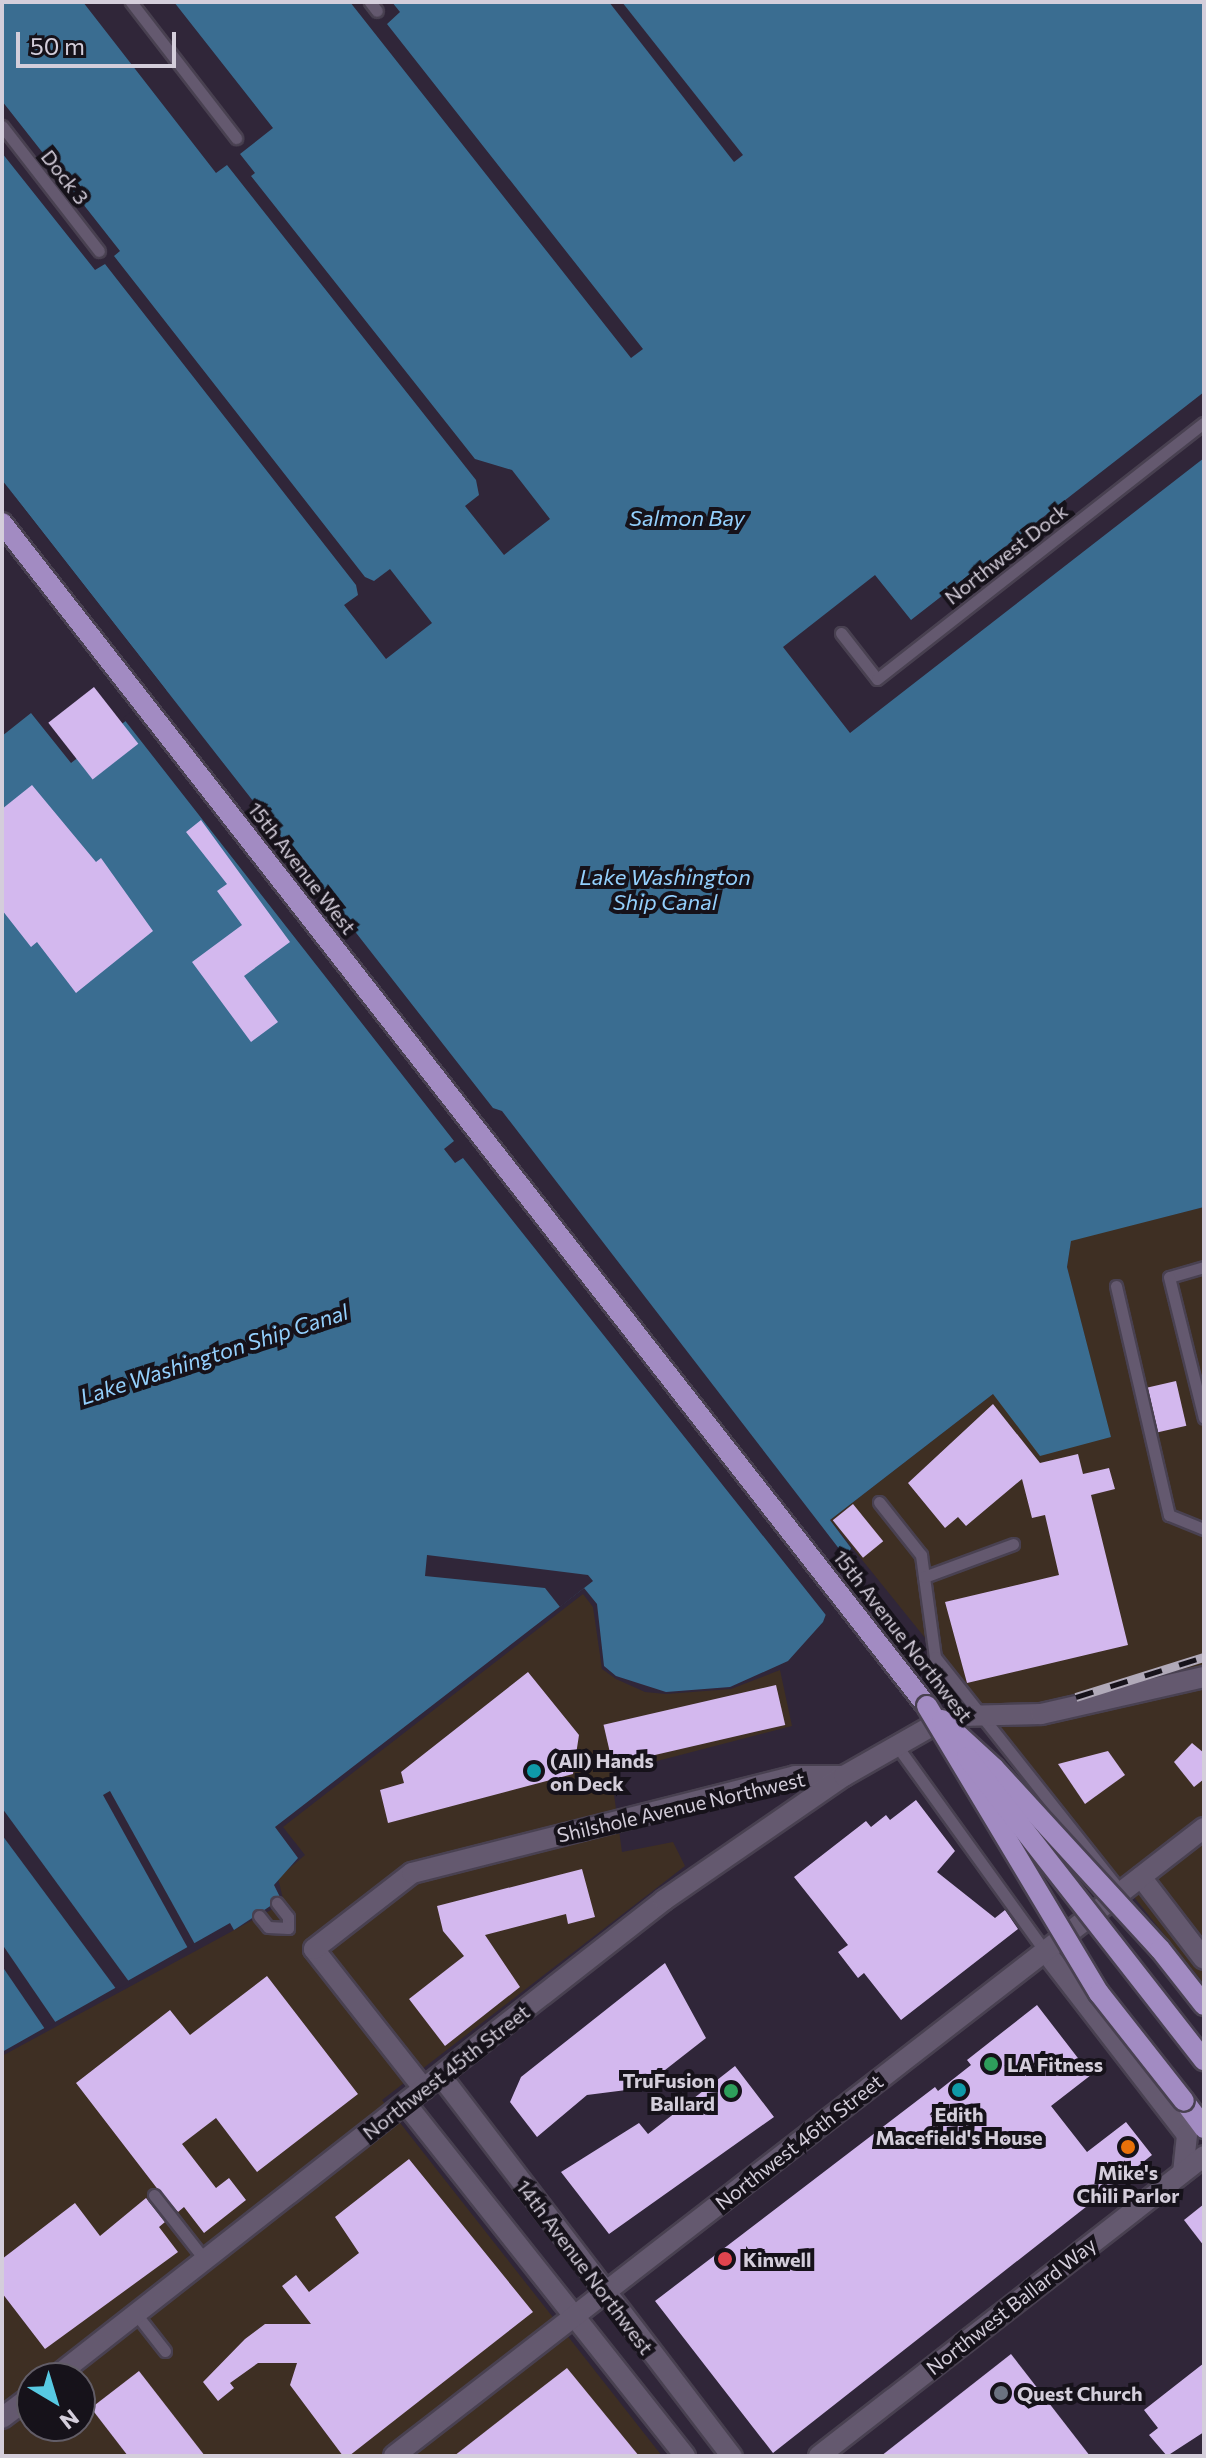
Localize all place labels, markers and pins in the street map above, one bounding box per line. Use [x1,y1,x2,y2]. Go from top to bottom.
place label: (All) Hands on Deck [550,1748,654,1795]
marker: (All) Hands on Deck [525,1762,543,1780]
place label: LA Fitness [1007,2052,1103,2076]
marker: LA Fitness [982,2055,1000,2073]
place label: TruFusion Ballard [622,2068,715,2115]
marker: Edith Macefield's House [950,2081,968,2099]
marker: TruFusion Ballard [722,2082,740,2100]
place label: Edith Macefield's House [875,2102,1043,2149]
marker: Mike's Chili Parlor [1119,2138,1137,2156]
place label: Mike's Chili Parlor [1076,2160,1180,2207]
place label: Kinwell [743,2247,811,2271]
marker: Kinwell [714,2248,736,2270]
place label: Quest Church [1017,2381,1143,2405]
marker: Quest Church [992,2384,1010,2402]

